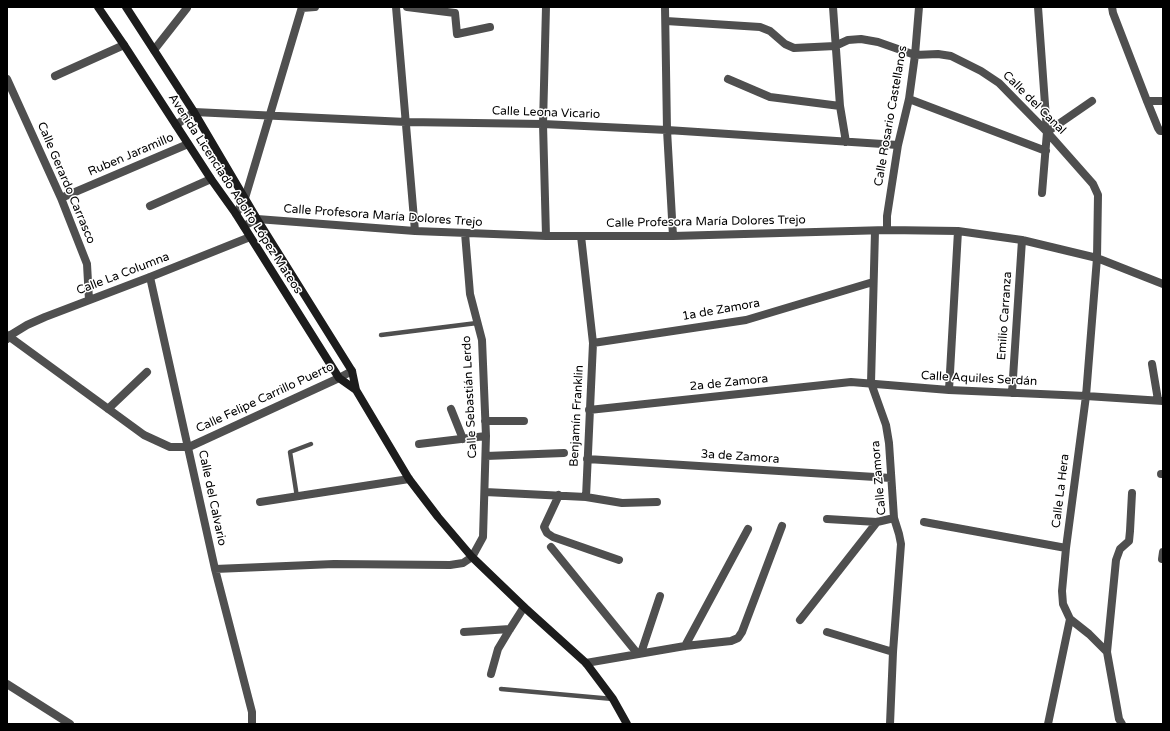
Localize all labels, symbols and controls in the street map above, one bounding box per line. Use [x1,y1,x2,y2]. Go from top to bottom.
street label: Calle Rosario Castellanos [872,45,910,187]
street label: Calle del Canal [999,68,1069,138]
street label: Avenida Licenciado Adolfo López Mateos [165,91,305,297]
street label: Calle Leona Vicario [492,104,600,122]
street label: Calle Gerardo Carrasco [34,120,98,246]
street label: Ruben Jaramillo [86,130,176,180]
street label: Calle Profesora María Dolores Trejo [283,202,483,230]
street label: Calle Profesora María Dolores Trejo [606,213,806,231]
street label: Calle La Columna [74,250,172,298]
street label: Emilio Carranza [995,271,1015,361]
street label: 1a de Zamora [681,296,761,324]
street label: Calle Sebastián Lerdo [460,335,480,459]
street label: Calle Felipe Carrillo Puerto [194,360,336,436]
street label: Benjamín Franklin [567,365,587,467]
street label: Calle Aquiles Serdán [920,369,1038,389]
street label: 2a de Zamora [689,372,769,394]
street label: Calle Zamora [869,440,889,516]
street label: 3a de Zamora [700,447,780,467]
street label: Calle del Calvario [195,449,229,547]
street label: Calle La Hera [1049,453,1073,529]

